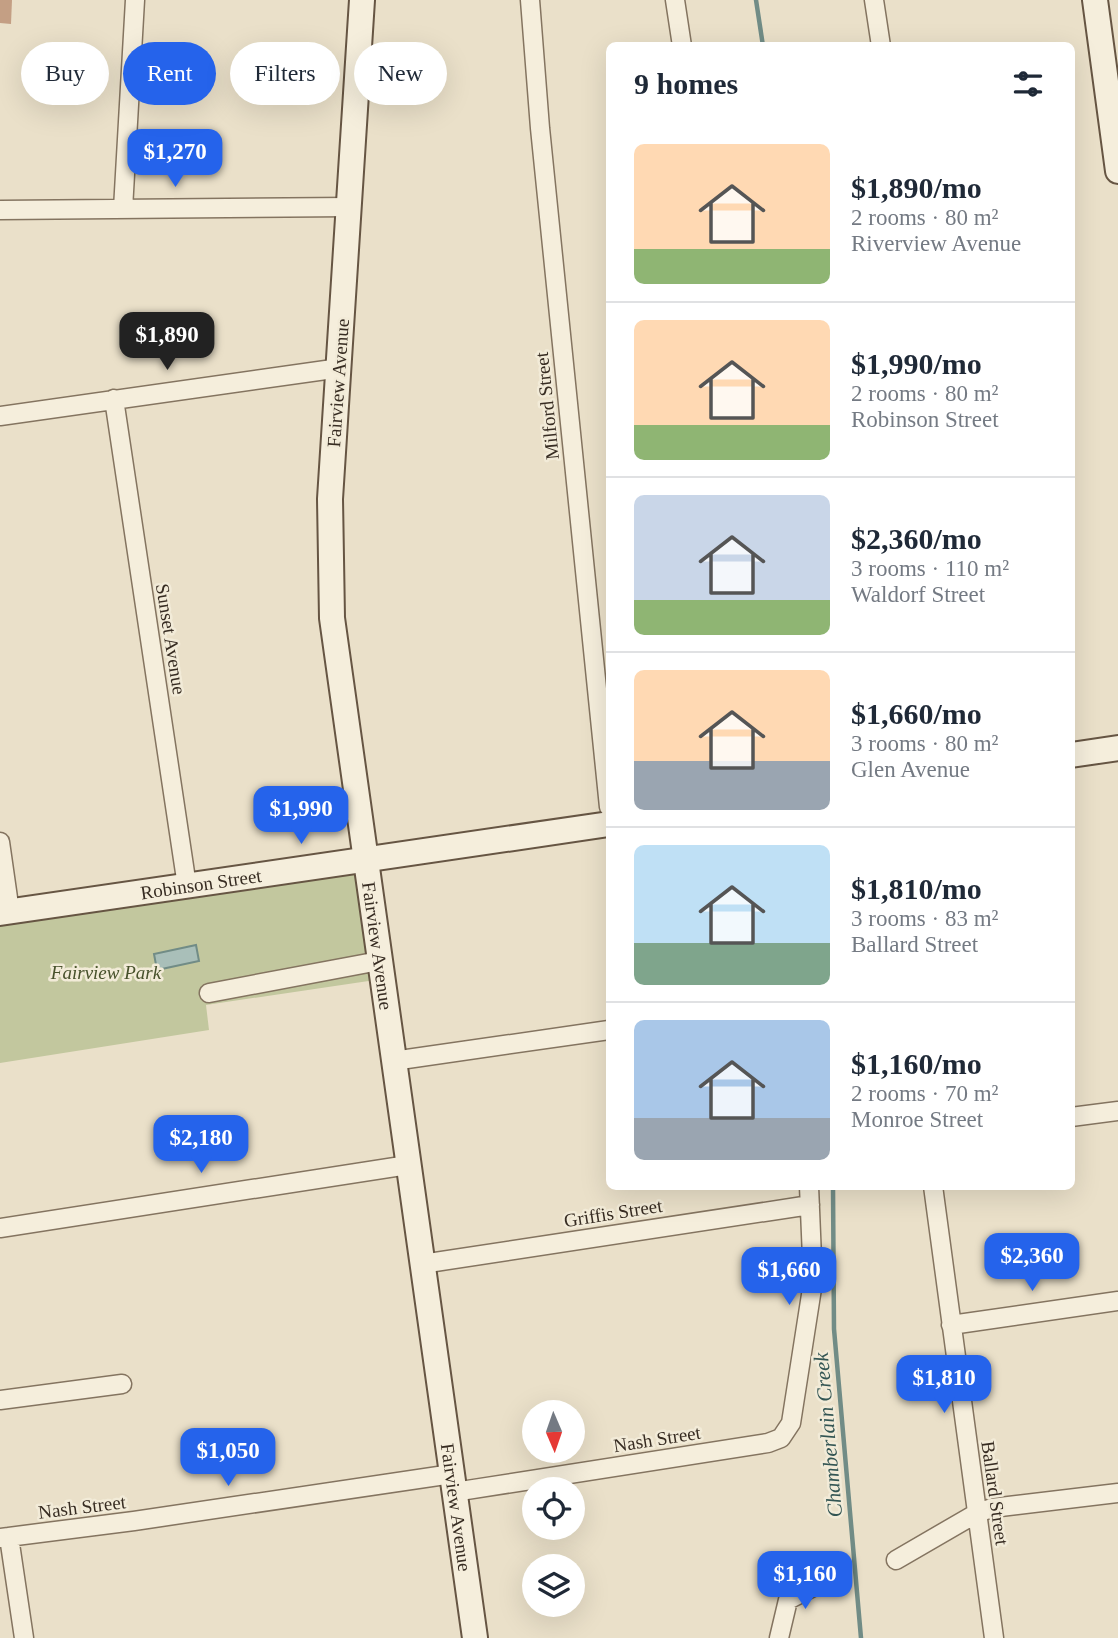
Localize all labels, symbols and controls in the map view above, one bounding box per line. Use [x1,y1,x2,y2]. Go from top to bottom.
chip: Buy [21,42,109,105]
chip: Rent [123,42,216,105]
chip: Filters [230,42,340,105]
chip: New [354,42,447,105]
icon: filters [1009,65,1047,103]
text: 9 homes [634,67,738,100]
pin: $1,270 [118,130,232,189]
text: $1,270 [143,139,207,164]
text: $1,890/mo [851,171,982,204]
icon: home [690,172,774,256]
text: 2 rooms · 80 m² [851,205,998,230]
text: Riverview Avenue [851,231,1021,256]
pin: $1,890 [110,312,224,372]
street label: Fairview Avenue [323,318,353,448]
text: $1,890 [135,322,199,347]
text: $1,990/mo [851,347,982,380]
icon: home [690,348,774,432]
street label: Milford Street [531,350,563,461]
text: 2 rooms · 80 m² [851,381,998,406]
text: Robinson Street [851,407,999,432]
text: $2,360/mo [851,522,982,555]
icon: home [690,523,774,607]
text: 3 rooms · 110 m² [851,556,1009,581]
street label: Sunset Avenue [152,582,190,696]
text: Waldorf Street [851,582,985,607]
text: $1,660/mo [851,697,982,730]
icon: home [690,698,774,782]
text: 3 rooms · 80 m² [851,731,998,756]
text: Glen Avenue [851,757,970,782]
pin: $1,990 [244,786,358,846]
text: $1,990 [269,796,333,821]
street label: Robinson Street [139,864,263,903]
text: $1,810/mo [851,872,982,905]
icon: home [690,873,774,957]
street label: Fairview Avenue [359,880,397,1011]
text: 3 rooms · 83 m² [851,906,998,931]
text: Ballard Street [851,932,978,957]
park label: Fairview Park [50,962,162,983]
text: $1,160/mo [851,1047,982,1080]
icon: home [690,1048,774,1132]
text: 2 rooms · 70 m² [851,1081,998,1106]
text: Monroe Street [851,1107,983,1132]
pin: $2,180 [144,1116,258,1175]
text: $2,180 [169,1125,233,1150]
street label: Griffis Street [562,1195,664,1231]
pin: $2,360 [975,1234,1089,1293]
text: $2,360 [1000,1243,1064,1268]
pin: $1,660 [732,1248,846,1307]
text: $1,660 [757,1257,821,1282]
water label: Chamberlain Creek [809,1351,847,1518]
pin: $1,810 [887,1356,1001,1415]
text: $1,810 [912,1365,976,1390]
north arrow [522,1400,584,1463]
map controls [522,1400,585,1617]
street label: Nash Street [612,1422,703,1456]
pin: $1,050 [171,1428,285,1488]
text: $1,050 [196,1438,260,1463]
street label: Ballard Street [977,1440,1013,1547]
street label: Fairview Avenue [437,1442,476,1573]
button: locate [522,1477,585,1540]
street label: Nash Street [37,1491,128,1523]
pin: $1,160 [748,1552,862,1611]
button: layers [522,1554,585,1617]
text: $1,160 [773,1561,837,1586]

